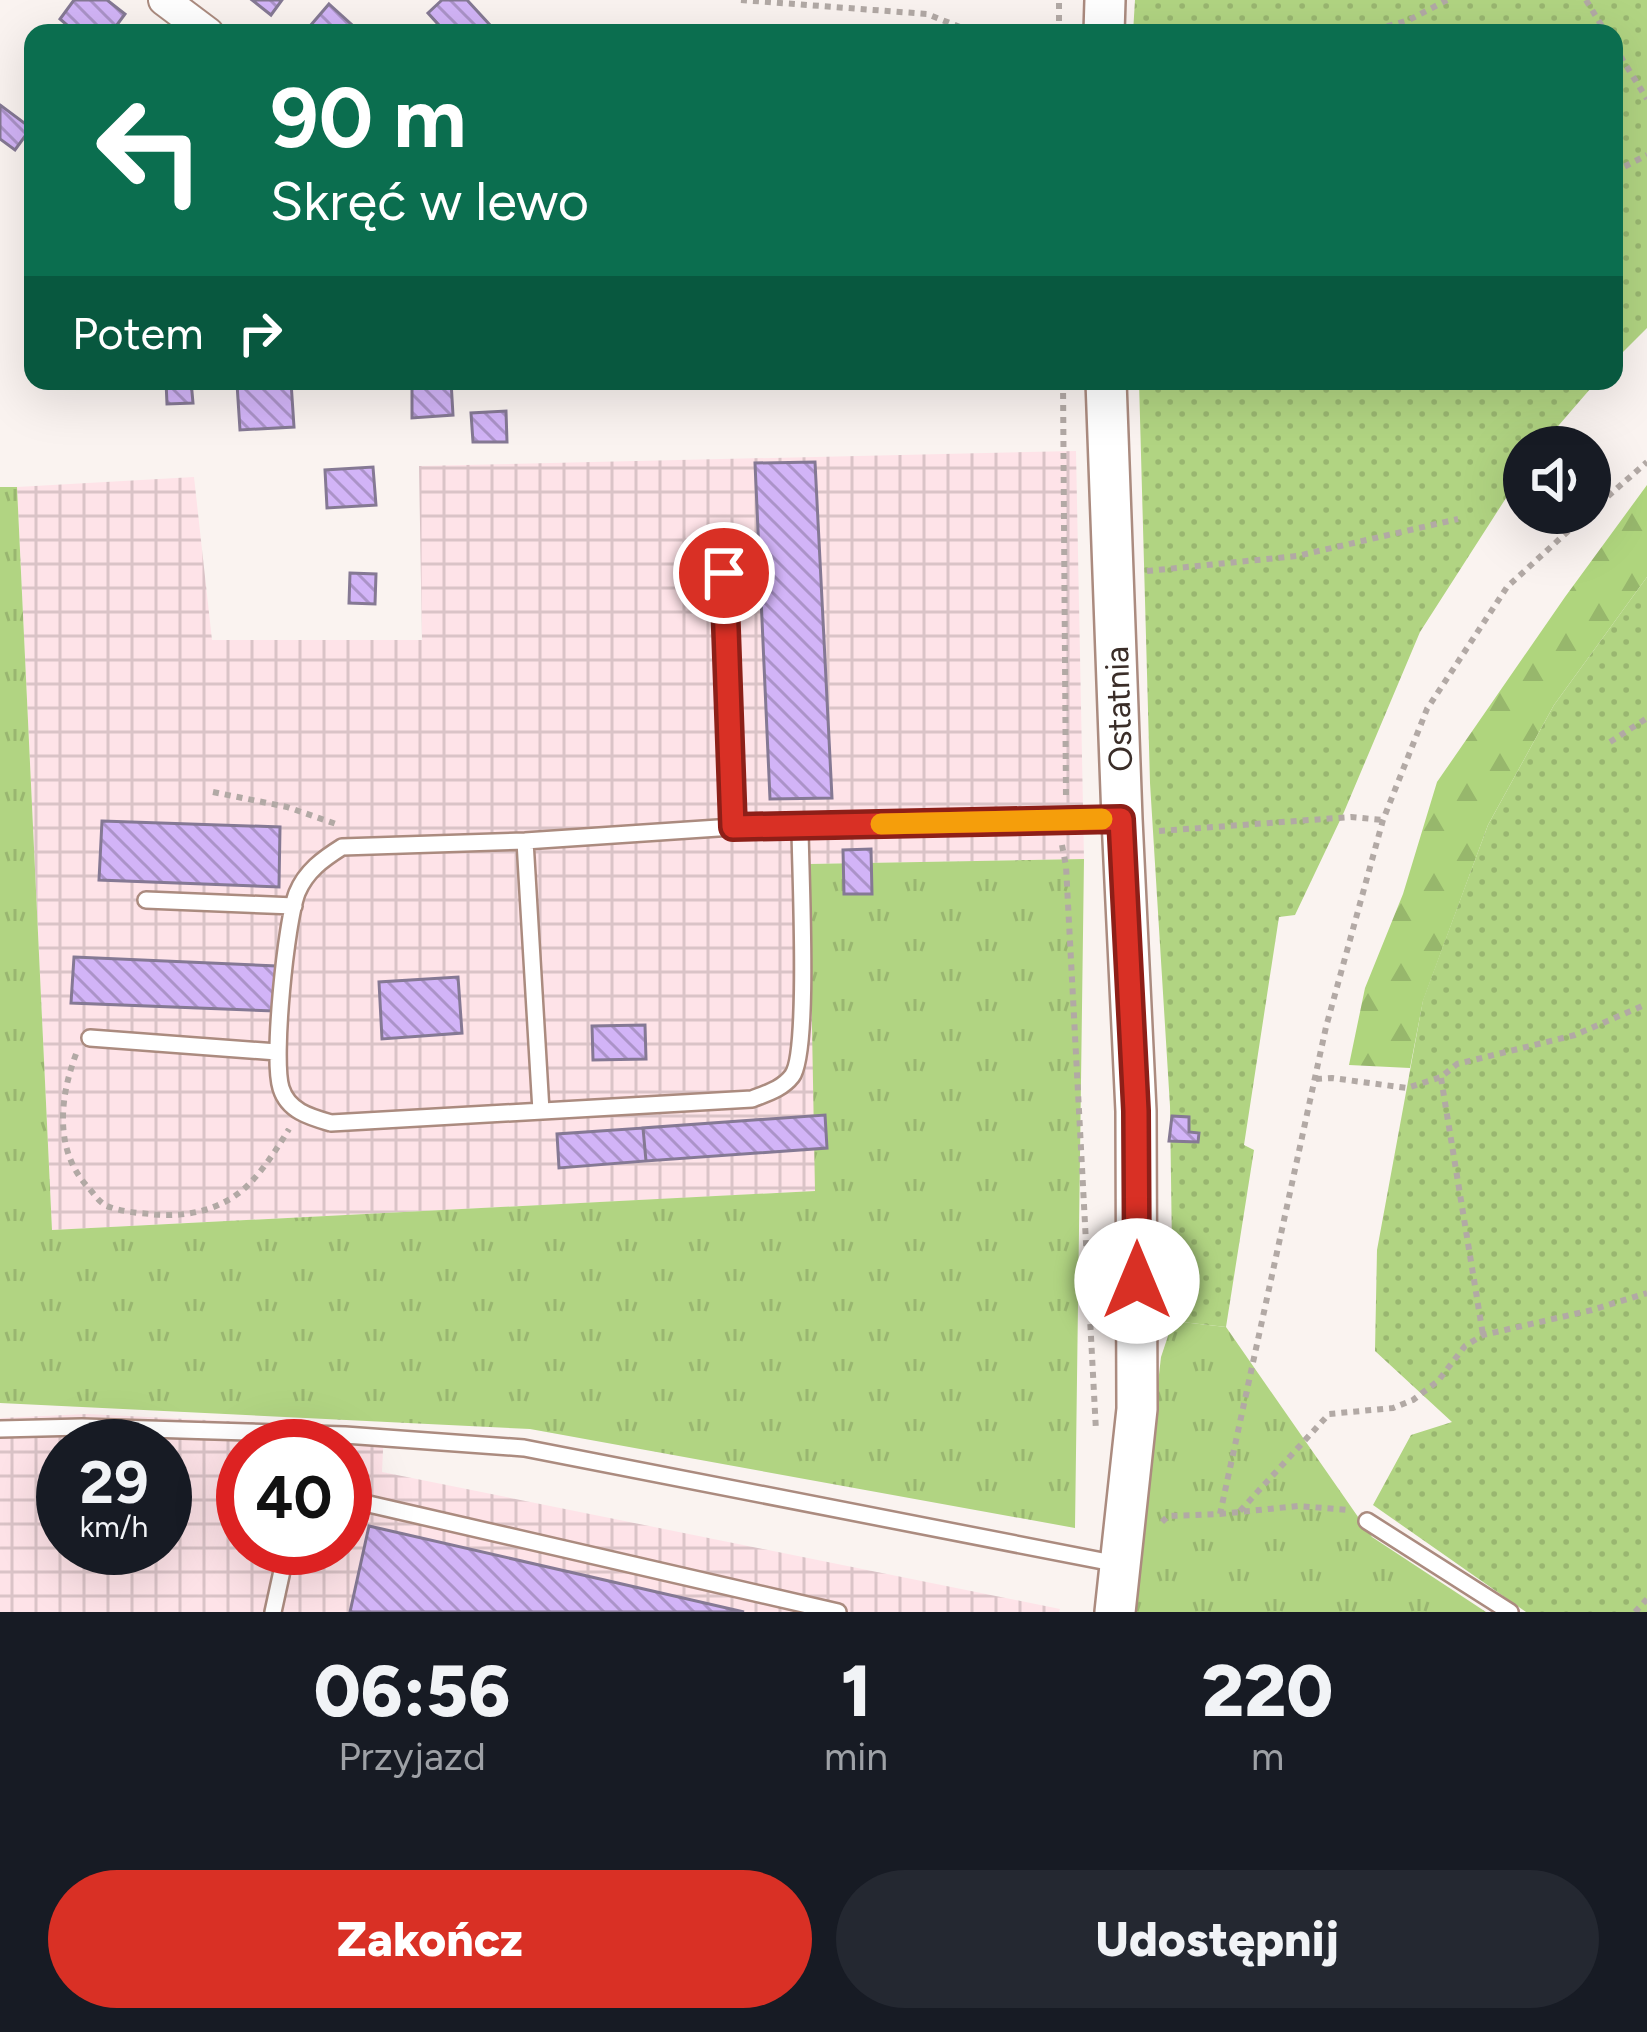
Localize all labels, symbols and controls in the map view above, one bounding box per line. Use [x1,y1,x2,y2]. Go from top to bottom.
text: 90 m [270,67,466,168]
icon: left [72,72,228,228]
text: Skręć w lewo [270,169,589,234]
icon: right [227,300,293,366]
text: Potem [72,306,203,360]
map controls [1503,426,1611,534]
button: sound [1503,426,1611,534]
pin [673,522,775,624]
icon: arrive [691,540,757,606]
street label: Ostatnia [1097,646,1140,772]
position arrow [1074,1218,1200,1344]
speed limit sign: 40 [216,1419,372,1575]
text: 29 [79,1446,149,1518]
text: km/h [80,1508,148,1545]
text: 06:56 [314,1648,510,1734]
text: 1 [841,1648,871,1734]
text: 220 [1202,1648,1333,1734]
text: Przyjazd [338,1733,486,1780]
text: min [824,1733,888,1780]
text: m [1251,1733,1284,1780]
button: Zakończ [48,1870,812,2008]
button: Udostępnij [836,1870,1599,2008]

